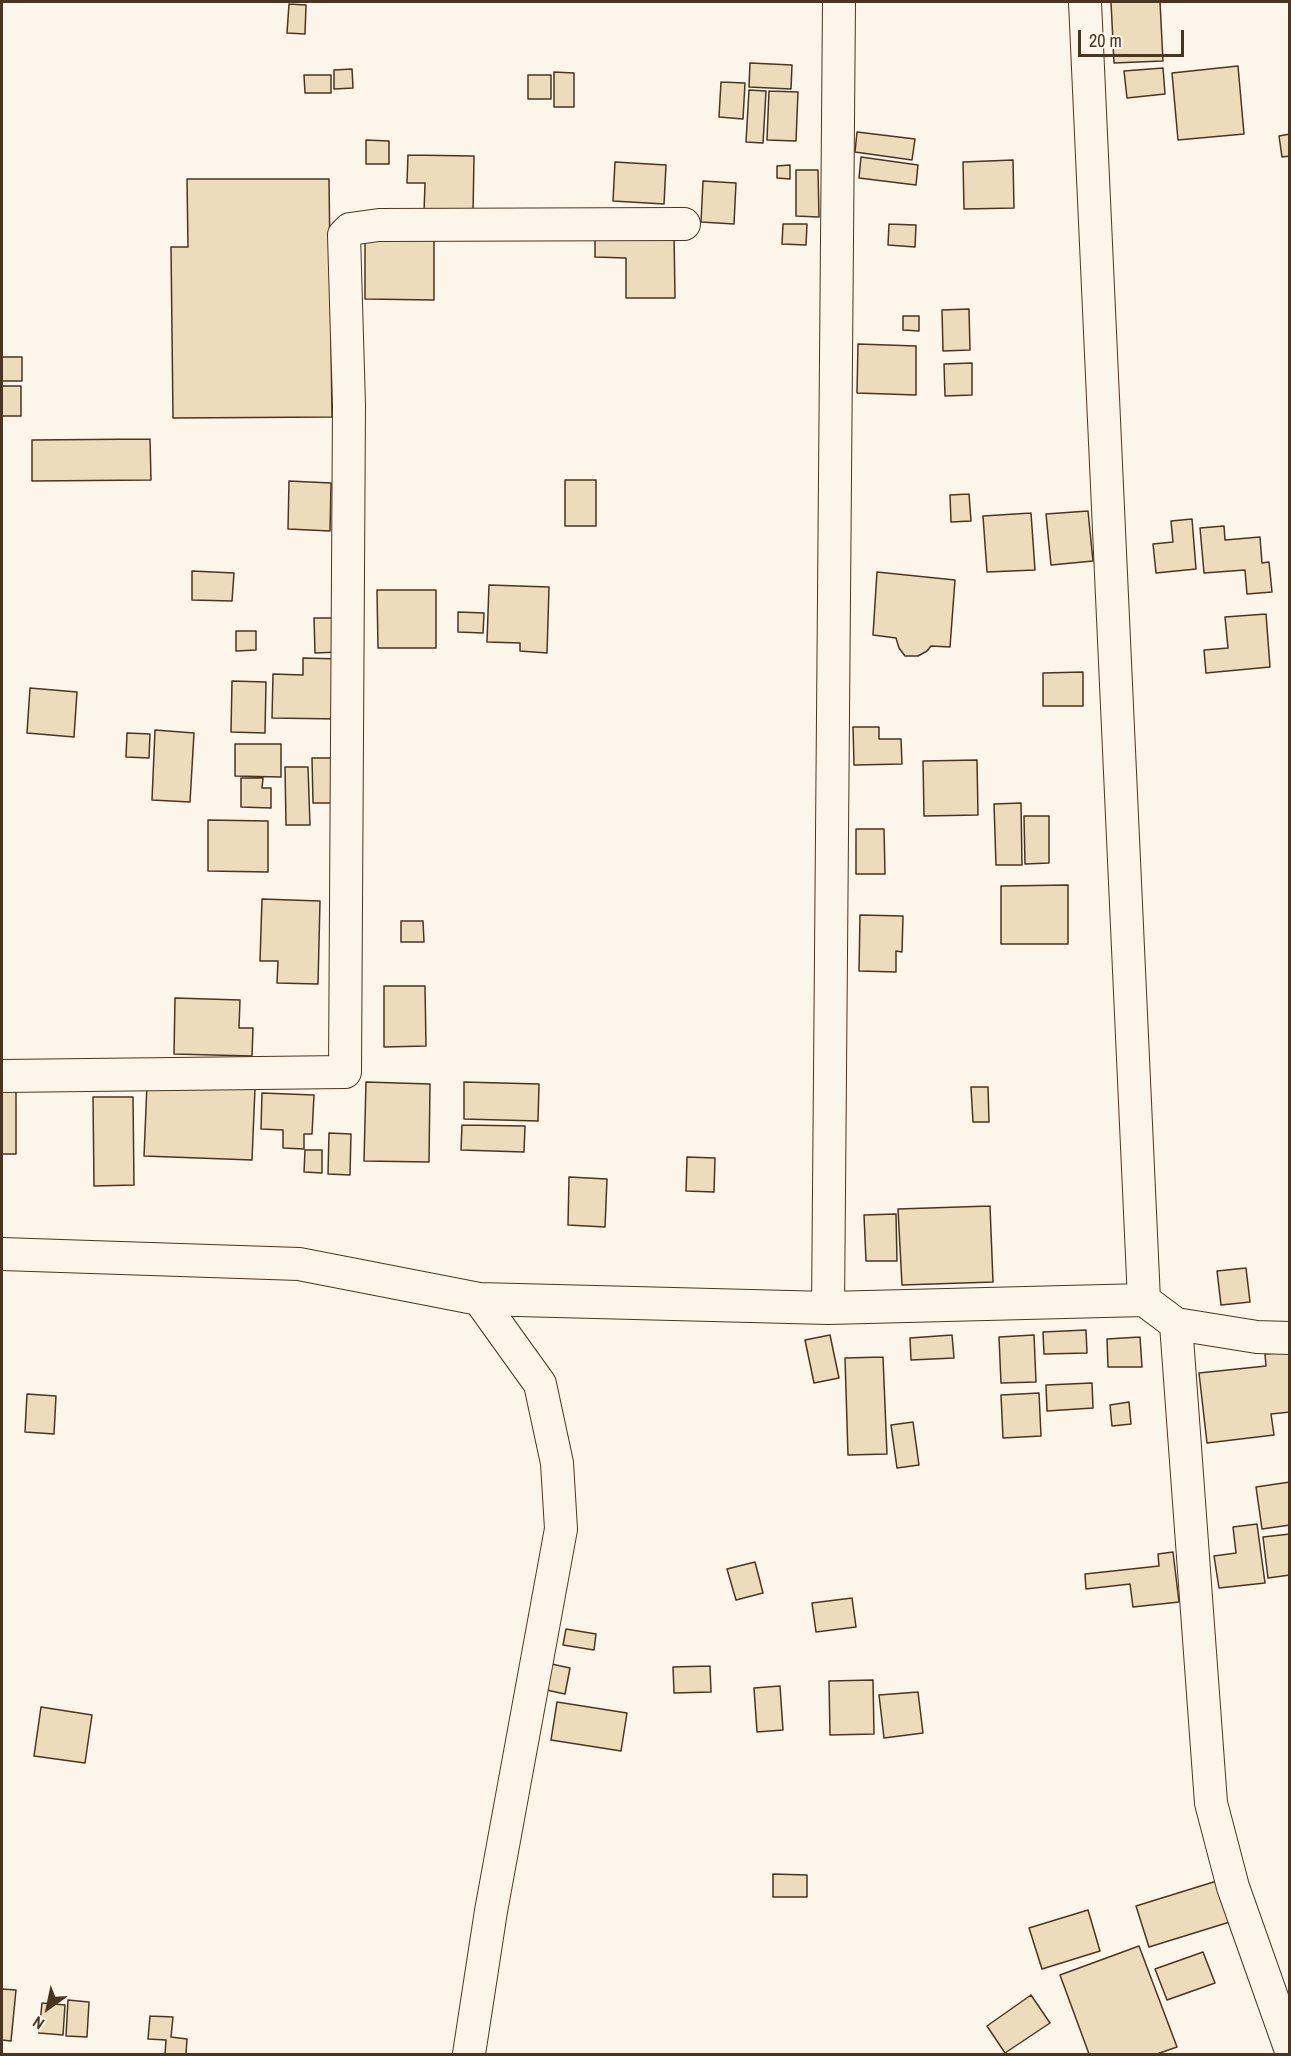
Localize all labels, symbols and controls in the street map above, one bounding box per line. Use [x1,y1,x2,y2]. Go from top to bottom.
scale bar [1081,18,1188,56]
text: 20 m [1089,28,1122,53]
north arrow [18,1978,78,2038]
text: N [28,2011,48,2035]

